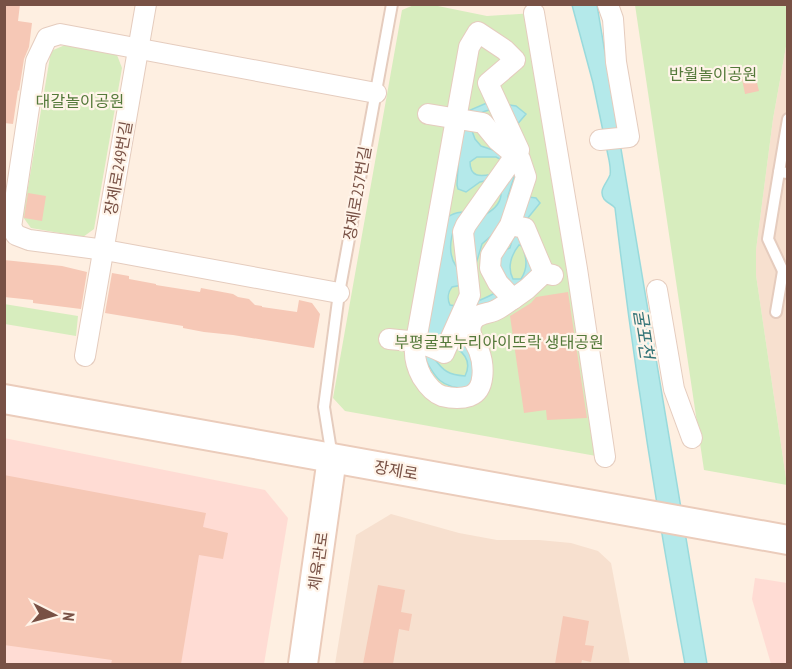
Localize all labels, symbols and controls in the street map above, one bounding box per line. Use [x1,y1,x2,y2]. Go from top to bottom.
park label: 반월놀이공원 [669,64,757,84]
park label: 대갈놀이공원 [36,91,124,111]
street label: 장제로249번길 [100,119,136,217]
street label: 장제로257번길 [339,144,375,242]
water label: 굴포천 [629,308,660,363]
park label: 부평굴포누리아이뜨락 생태공원 [394,332,604,352]
street label: 장제로 [373,456,420,484]
street label: 체육관로 [304,530,332,592]
north arrow [24,585,84,645]
text: N [59,611,79,622]

